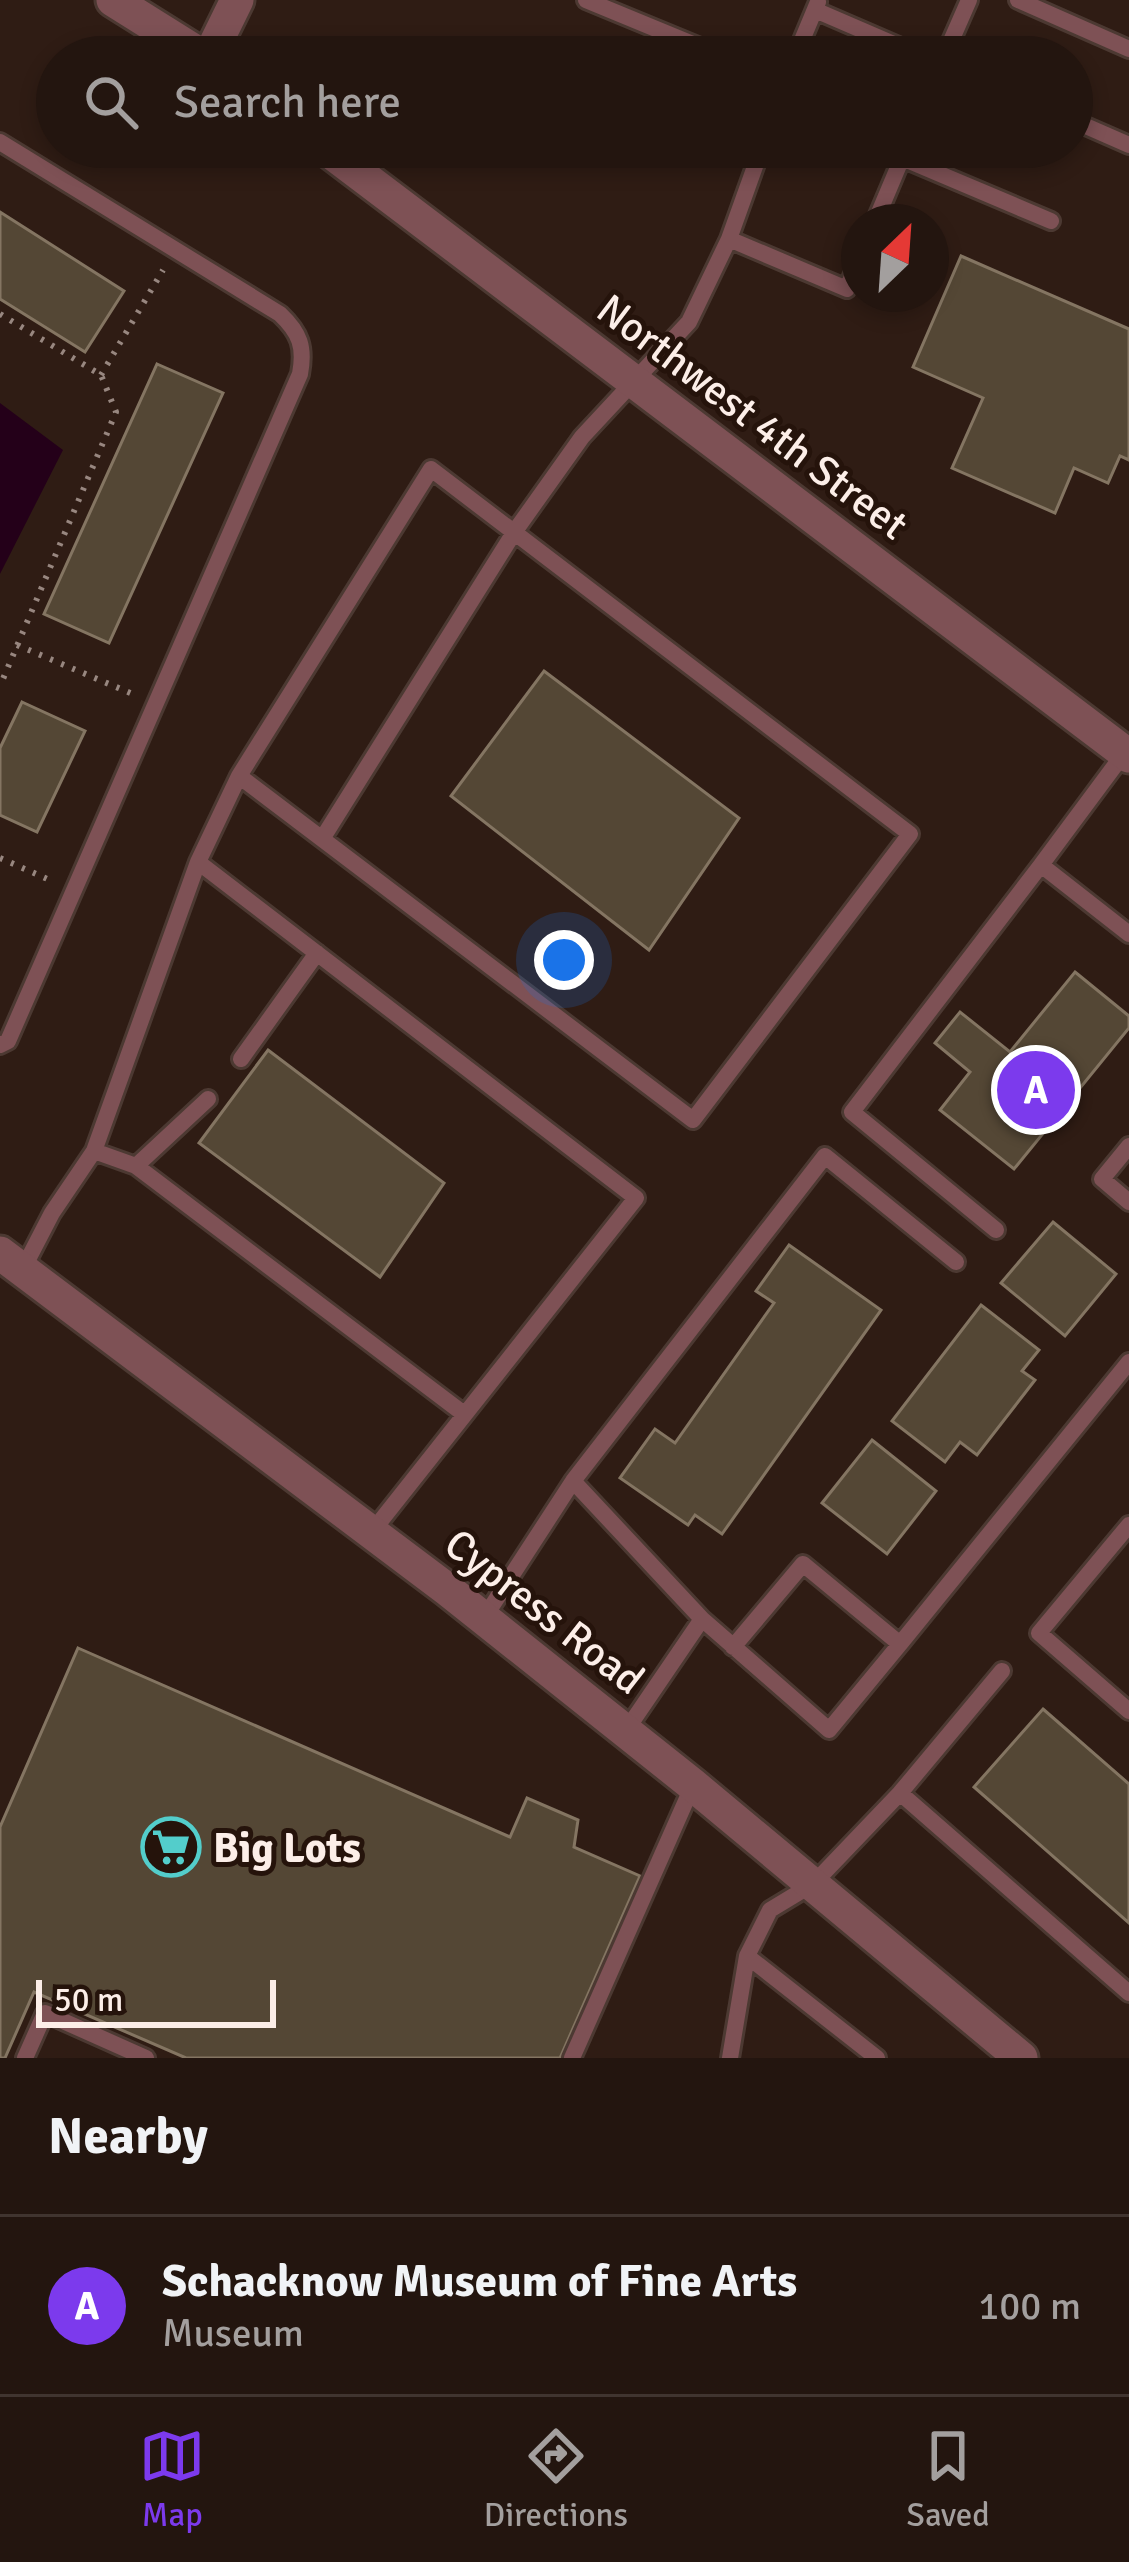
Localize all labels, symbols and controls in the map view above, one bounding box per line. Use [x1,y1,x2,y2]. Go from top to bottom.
search box [36,36,1093,168]
icon: search [78,69,144,135]
text: Search here [174,75,401,130]
north arrow [841,204,949,312]
street label: Northwest 4th Street [587,284,917,551]
your location [534,930,594,990]
pin: A [997,1045,1075,1135]
street label: Cypress Road [434,1519,654,1706]
supermarket icon: Big Lots [140,1816,202,1878]
place label: Big Lots [213,1823,361,1874]
scale bar [36,1974,276,2027]
text: 50 m [54,1980,123,2021]
text: Nearby [48,2105,208,2168]
text: Schacknow Museum of Fine Arts [162,2254,797,2309]
text: A [75,2282,99,2330]
text: 100 m [978,2282,1081,2330]
text: Museum [162,2309,304,2357]
tab: Map [139,2423,205,2536]
tab: Directions [484,2423,628,2536]
tab: Saved [907,2423,990,2536]

